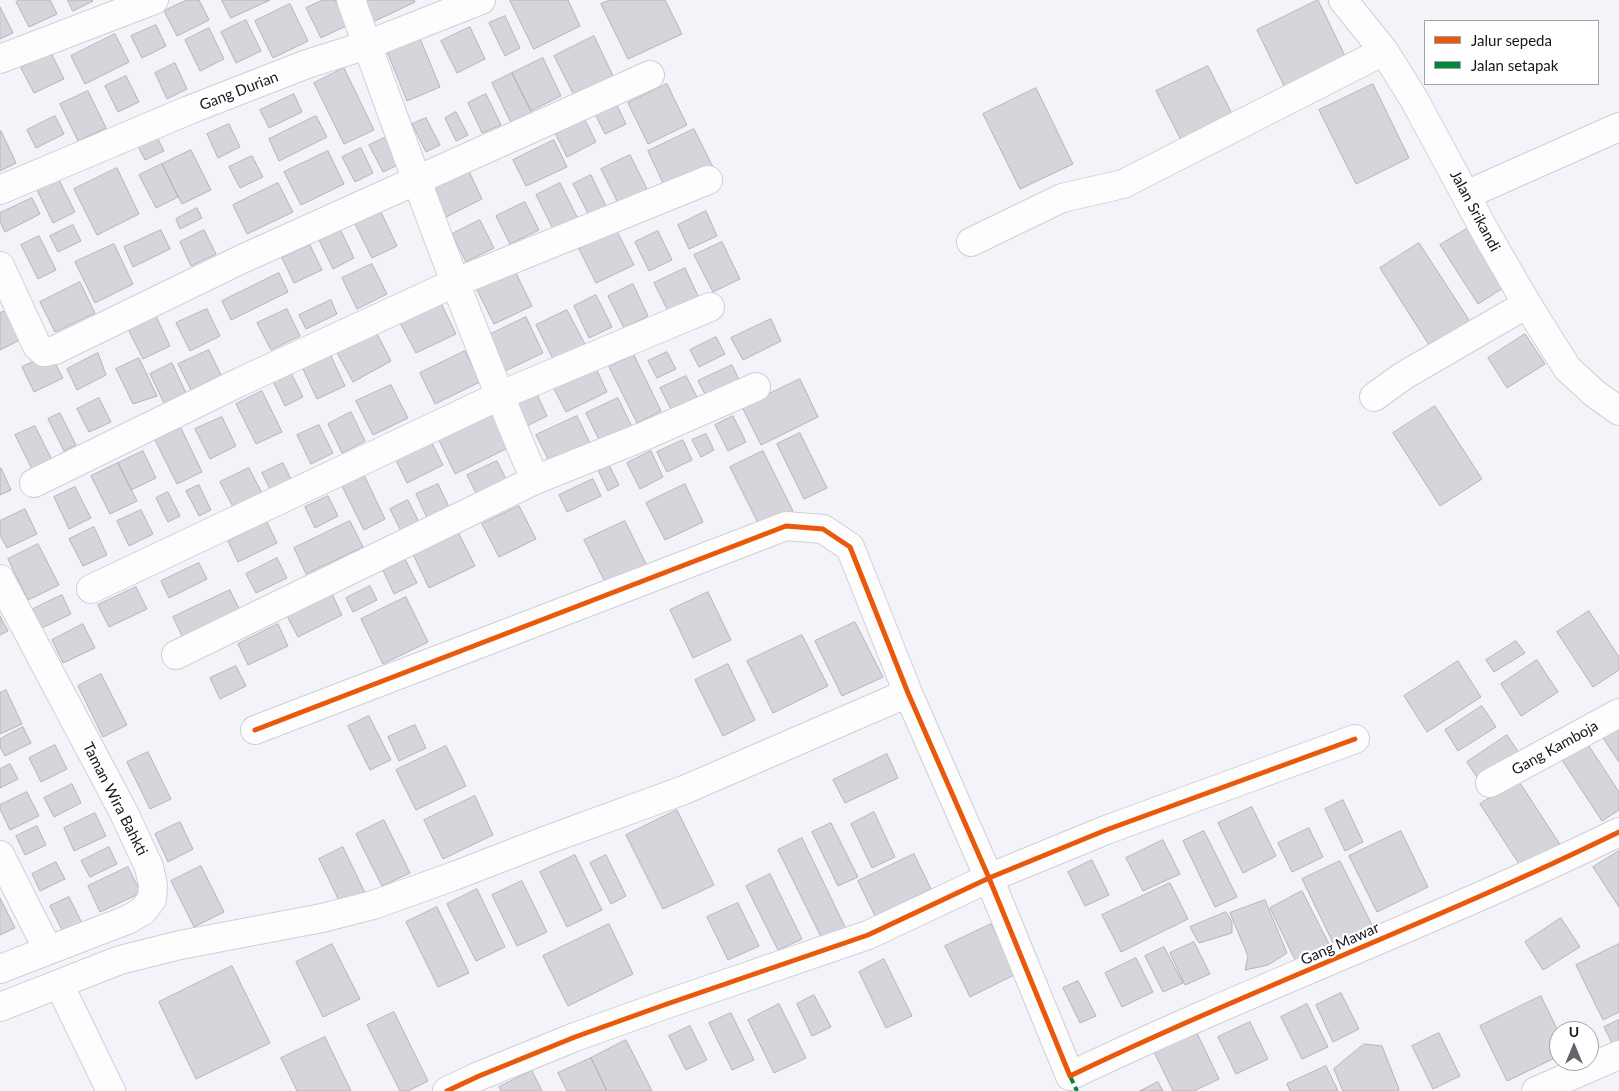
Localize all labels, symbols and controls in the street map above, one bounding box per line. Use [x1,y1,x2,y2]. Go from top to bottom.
legend [1424,20,1599,85]
text: Jalur sepeda [1471,31,1552,49]
text: Jalan setapak [1471,56,1558,74]
street label: Gang Durian [197,68,281,114]
street label: Jalan Srikandi [1446,167,1504,255]
street label: Gang Kamboja [1509,717,1601,779]
street label: Taman Wira Bahkti [79,739,151,859]
street label: Gang Mawar [1298,919,1382,969]
north arrow [1549,1021,1599,1071]
text: U [1569,1023,1579,1040]

